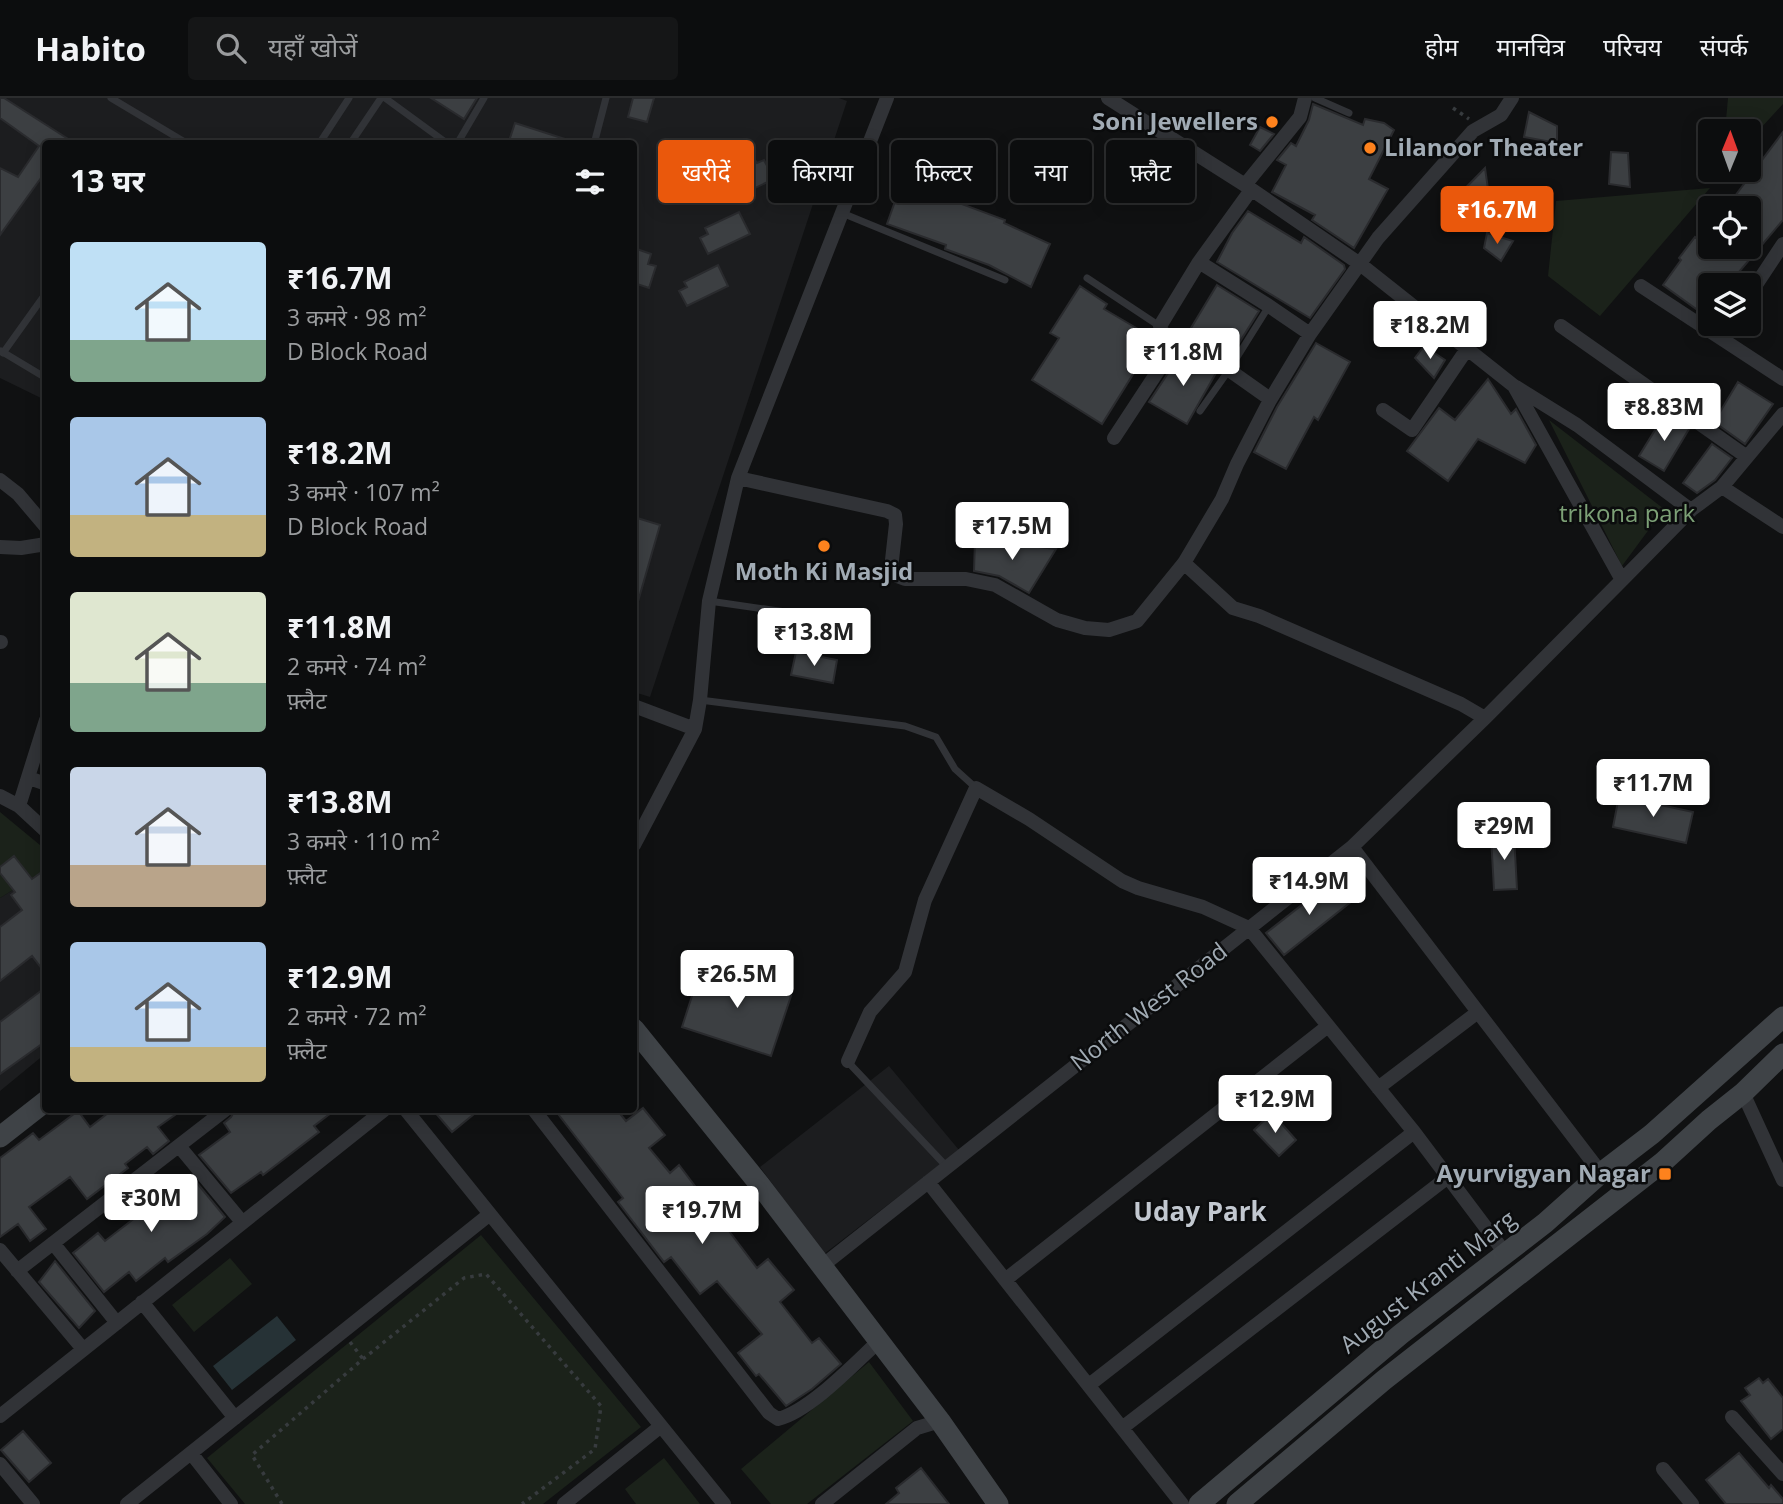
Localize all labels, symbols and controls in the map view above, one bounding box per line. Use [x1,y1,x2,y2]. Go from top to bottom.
search box [188,17,678,80]
text: Habito [35,26,146,71]
icon: search [212,29,250,67]
text: यहाँ खोजें [268,29,358,65]
text: होम [1425,30,1458,63]
text: मानचित्र [1496,30,1565,63]
text: परिचय [1603,30,1662,63]
text: संपर्क [1700,30,1748,63]
place label: Soni Jewellers [1092,104,1258,137]
marker: Soni Jewellers [1264,114,1280,130]
north arrow [1698,119,1760,182]
map controls [1698,119,1761,336]
place label: Lilanoor Theater [1384,130,1583,163]
chip: खरीदें [658,140,754,203]
chip: किराया [768,140,877,203]
chip: फ़िल्टर [891,140,996,203]
chip: नया [1010,140,1092,203]
chip: फ़्लैट [1106,140,1195,203]
marker: Lilanoor Theater [1362,140,1378,156]
text: 13 घर [70,160,145,201]
icon: filters [571,163,609,201]
pin: ₹16.7M [1440,186,1554,246]
text: ₹16.7M [1457,193,1537,225]
button: locate [1698,196,1761,259]
text: ₹16.7M [287,257,392,298]
icon: home [126,270,210,354]
button: layers [1698,273,1761,336]
text: 3 कमरे · 98 m² [287,301,427,333]
pin: ₹18.2M [1373,302,1487,361]
text: ₹18.2M [1390,308,1470,340]
pin: ₹11.8M [1126,328,1240,388]
text: D Block Road [287,335,428,367]
text: ₹11.8M [1143,335,1223,367]
pin: ₹8.83M [1607,384,1721,443]
text: ₹8.83M [1624,390,1704,422]
text: ₹18.2M [287,432,392,473]
icon: home [126,445,210,529]
text: 3 कमरे · 107 m² [287,476,440,508]
park label: trikona park [1559,496,1695,529]
pin: ₹17.5M [955,503,1069,562]
text: ₹17.5M [972,509,1052,541]
text: D Block Road [287,510,428,542]
marker: Moth Ki Masjid [816,538,832,554]
place label: Moth Ki Masjid [735,554,913,587]
text: ₹11.8M [287,606,392,647]
pin: ₹13.8M [757,608,871,668]
text: ₹13.8M [774,615,854,647]
icon: home [126,620,210,704]
text: 2 कमरे · 74 m² [287,650,427,682]
text: फ़्लैट [287,684,327,716]
pin: ₹11.7M [1596,760,1710,819]
text: ₹11.7M [1613,766,1693,798]
text: ₹13.8M [287,781,392,822]
icon: home [126,795,210,879]
pin: ₹29M [1463,802,1545,862]
text: ₹29M [1473,809,1535,841]
text: 3 कमरे · 110 m² [287,825,440,857]
pin: ₹14.9M [1252,858,1366,917]
text: फ़्लैट [287,859,327,891]
text: ₹14.9M [1269,864,1349,896]
street label: North West Road [1063,934,1233,1078]
pin: ₹26.5M [680,950,794,1010]
text: ₹12.9M [287,956,392,997]
text: ₹26.5M [697,957,777,989]
icon: home [126,970,210,1054]
text: 2 कमरे · 72 m² [287,1000,427,1032]
text: फ़्लैट [287,1034,327,1066]
pin: ₹12.9M [1218,1076,1332,1135]
text: ₹12.9M [1235,1082,1315,1114]
place label: Ayurvigyan Nagar [1436,1156,1651,1189]
marker: Ayurvigyan Nagar [1657,1166,1673,1182]
pin: ₹30M [110,1174,192,1234]
text: ₹30M [120,1181,182,1213]
pin: ₹19.7M [645,1186,759,1246]
text: ₹19.7M [662,1193,742,1225]
district label: Uday Park [1133,1193,1268,1229]
street label: August Kranti Marg [1332,1202,1522,1360]

